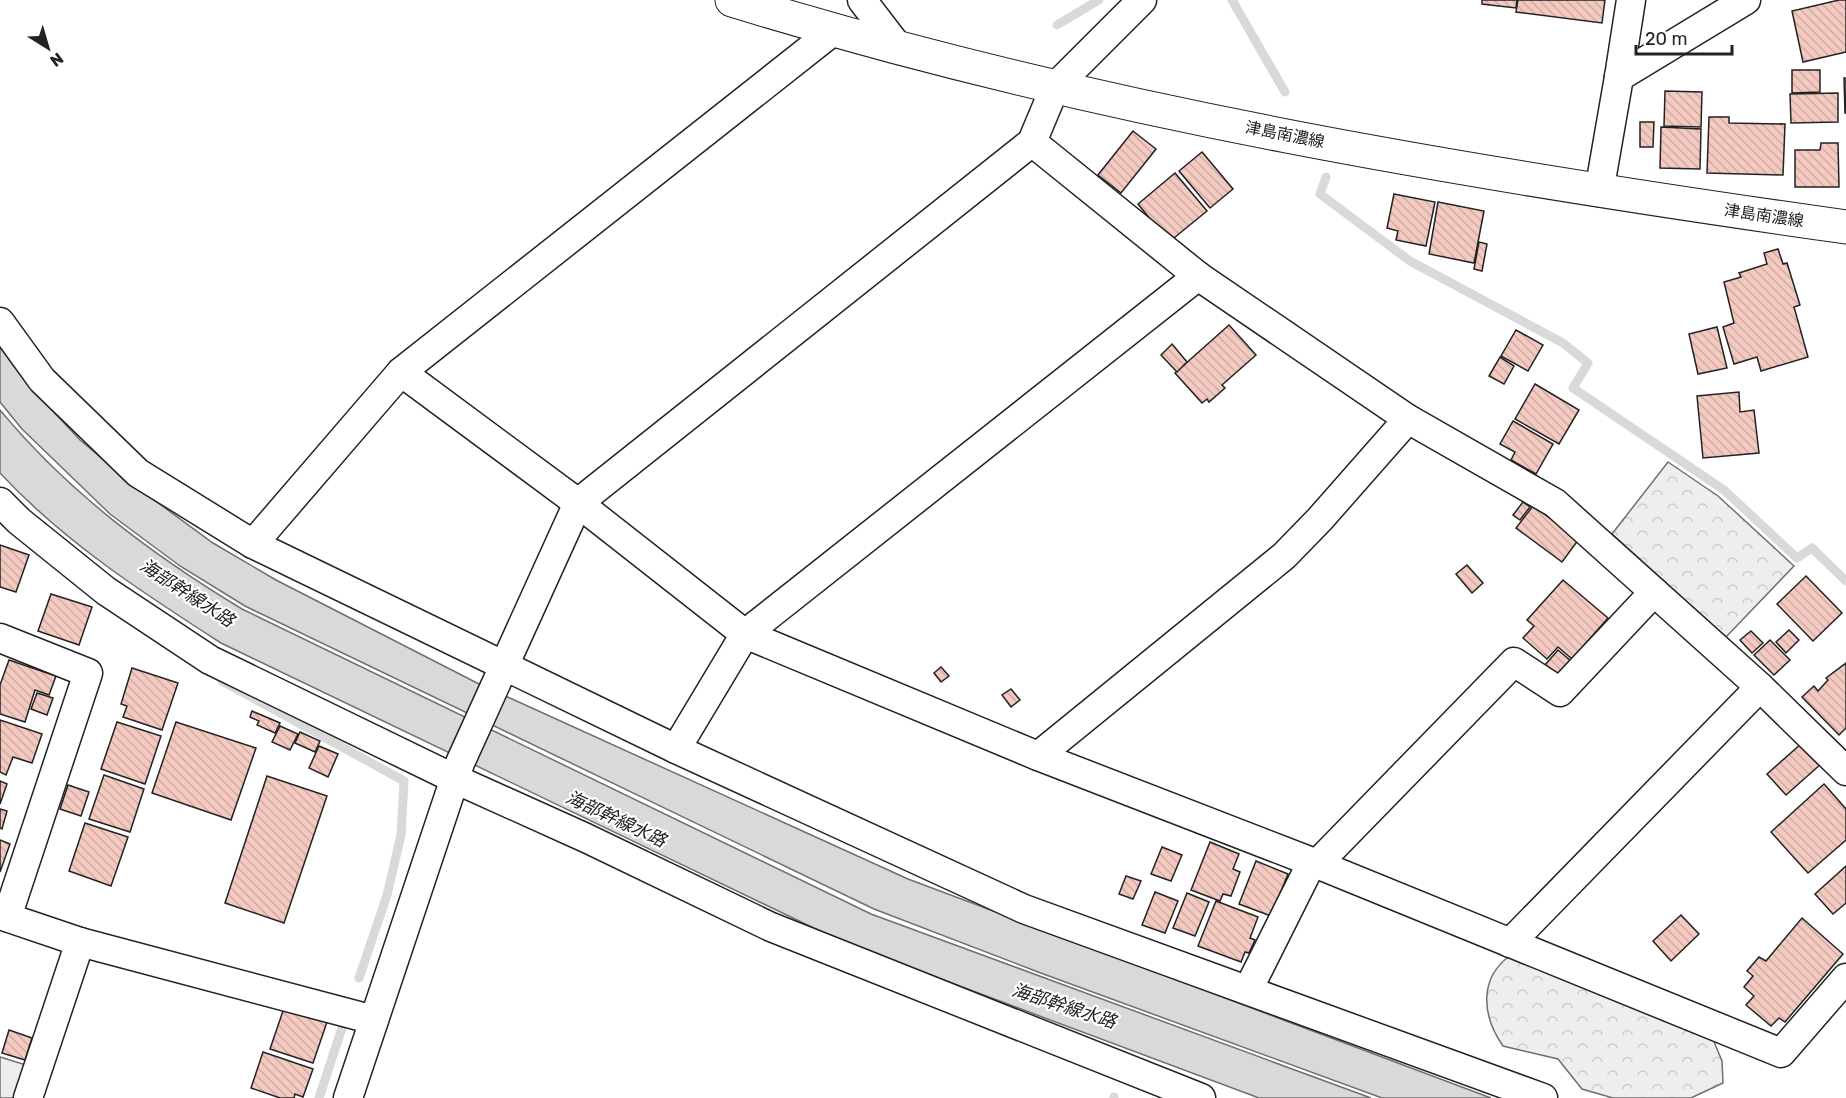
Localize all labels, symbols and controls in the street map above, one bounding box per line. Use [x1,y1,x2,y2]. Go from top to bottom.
north arrow [18,18,78,78]
scale bar [1636,18,1732,56]
text: 20 m [1645,28,1687,50]
text: N [46,49,67,71]
street label: 津島南濃線 [1244,118,1326,151]
street label: 津島南濃線 [1723,201,1805,230]
water label: 海部幹線水路 [136,554,240,633]
water label: 海部幹線水路 [562,786,671,853]
water label: 海部幹線水路 [1009,979,1121,1034]

